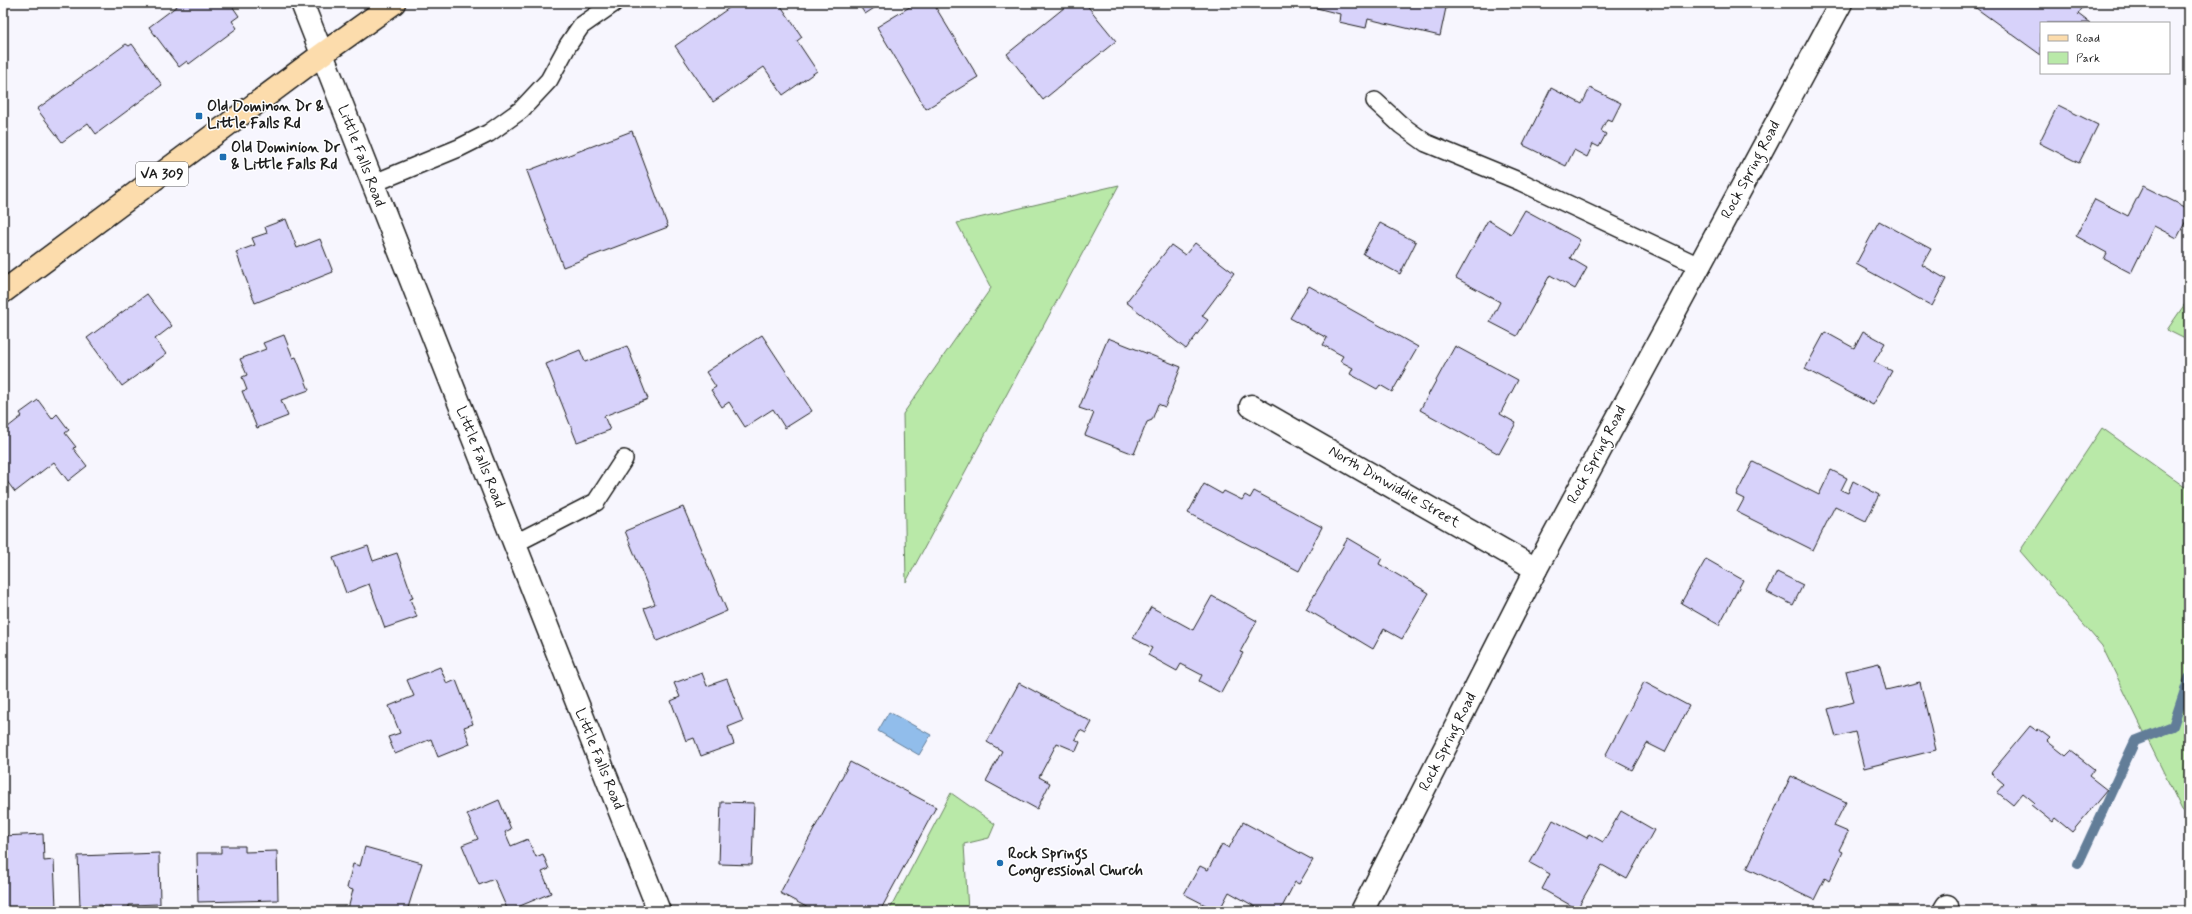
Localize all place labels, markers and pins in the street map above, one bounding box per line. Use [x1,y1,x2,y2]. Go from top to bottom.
place label: Old Dominon Dr & Little Falls Rd [207,97,324,134]
marker: Old Dominon Dr & Little Falls Rd [194,111,204,121]
place label: Old Dominion Dr & Little Falls Rd [231,138,341,175]
marker: Old Dominion Dr & Little Falls Rd [218,152,228,162]
place label: Rock Springs Congressional Church [1008,844,1143,883]
marker: Rock Springs Congressional Church [995,858,1005,868]

